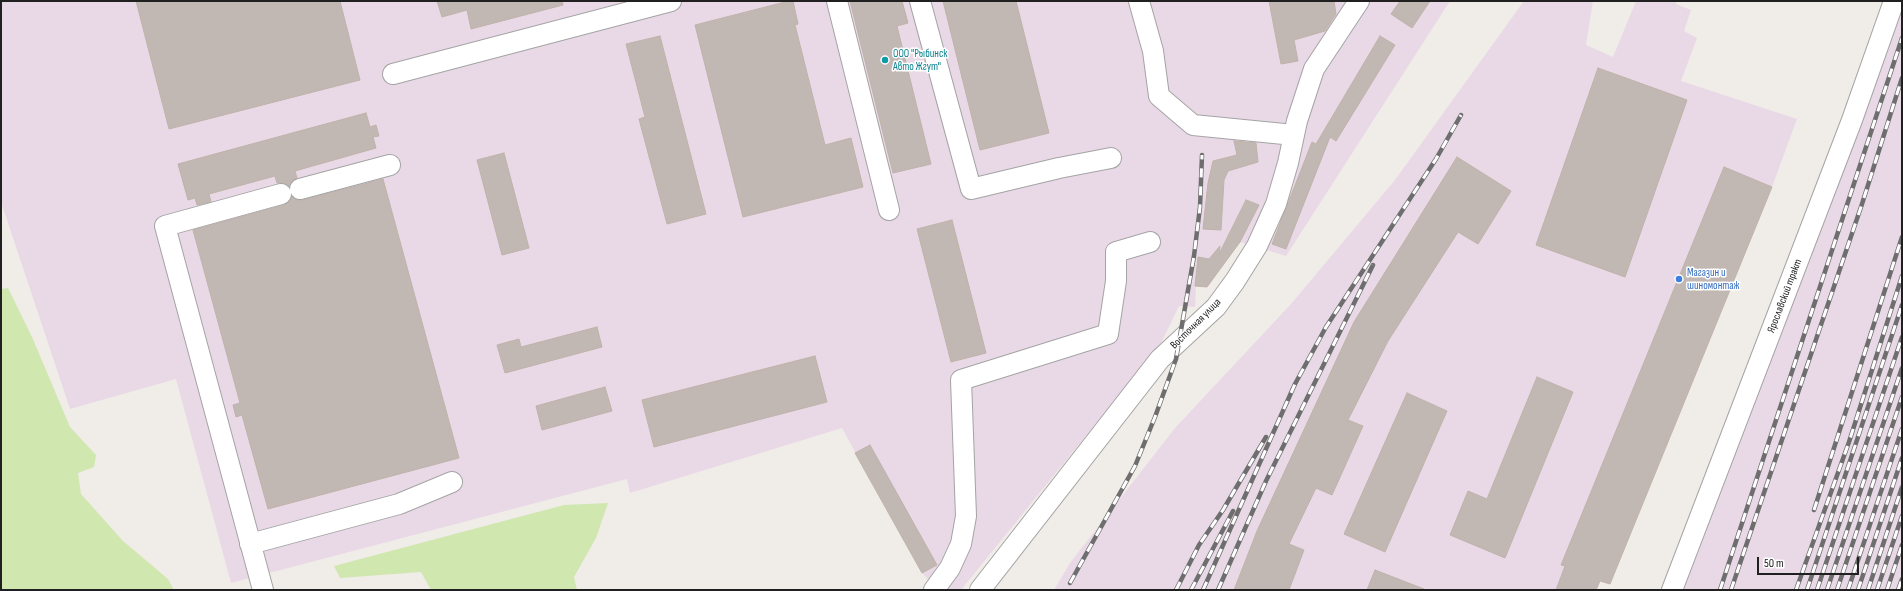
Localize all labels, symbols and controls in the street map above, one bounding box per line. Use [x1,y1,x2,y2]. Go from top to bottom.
place label: ООО "Рыбинск Авто Жгут" [893,47,947,73]
marker: ООО "Рыбинск Авто Жгут" [880,55,890,65]
street label: Ярославский тракт [1765,257,1805,335]
place label: Магазин и шиномонтаж [1687,266,1739,292]
marker: Магазин и шиномонтаж [1674,274,1684,284]
street label: Восточная улица [1168,296,1224,352]
scale bar [1759,549,1861,575]
text: 50 m [1764,556,1784,571]

